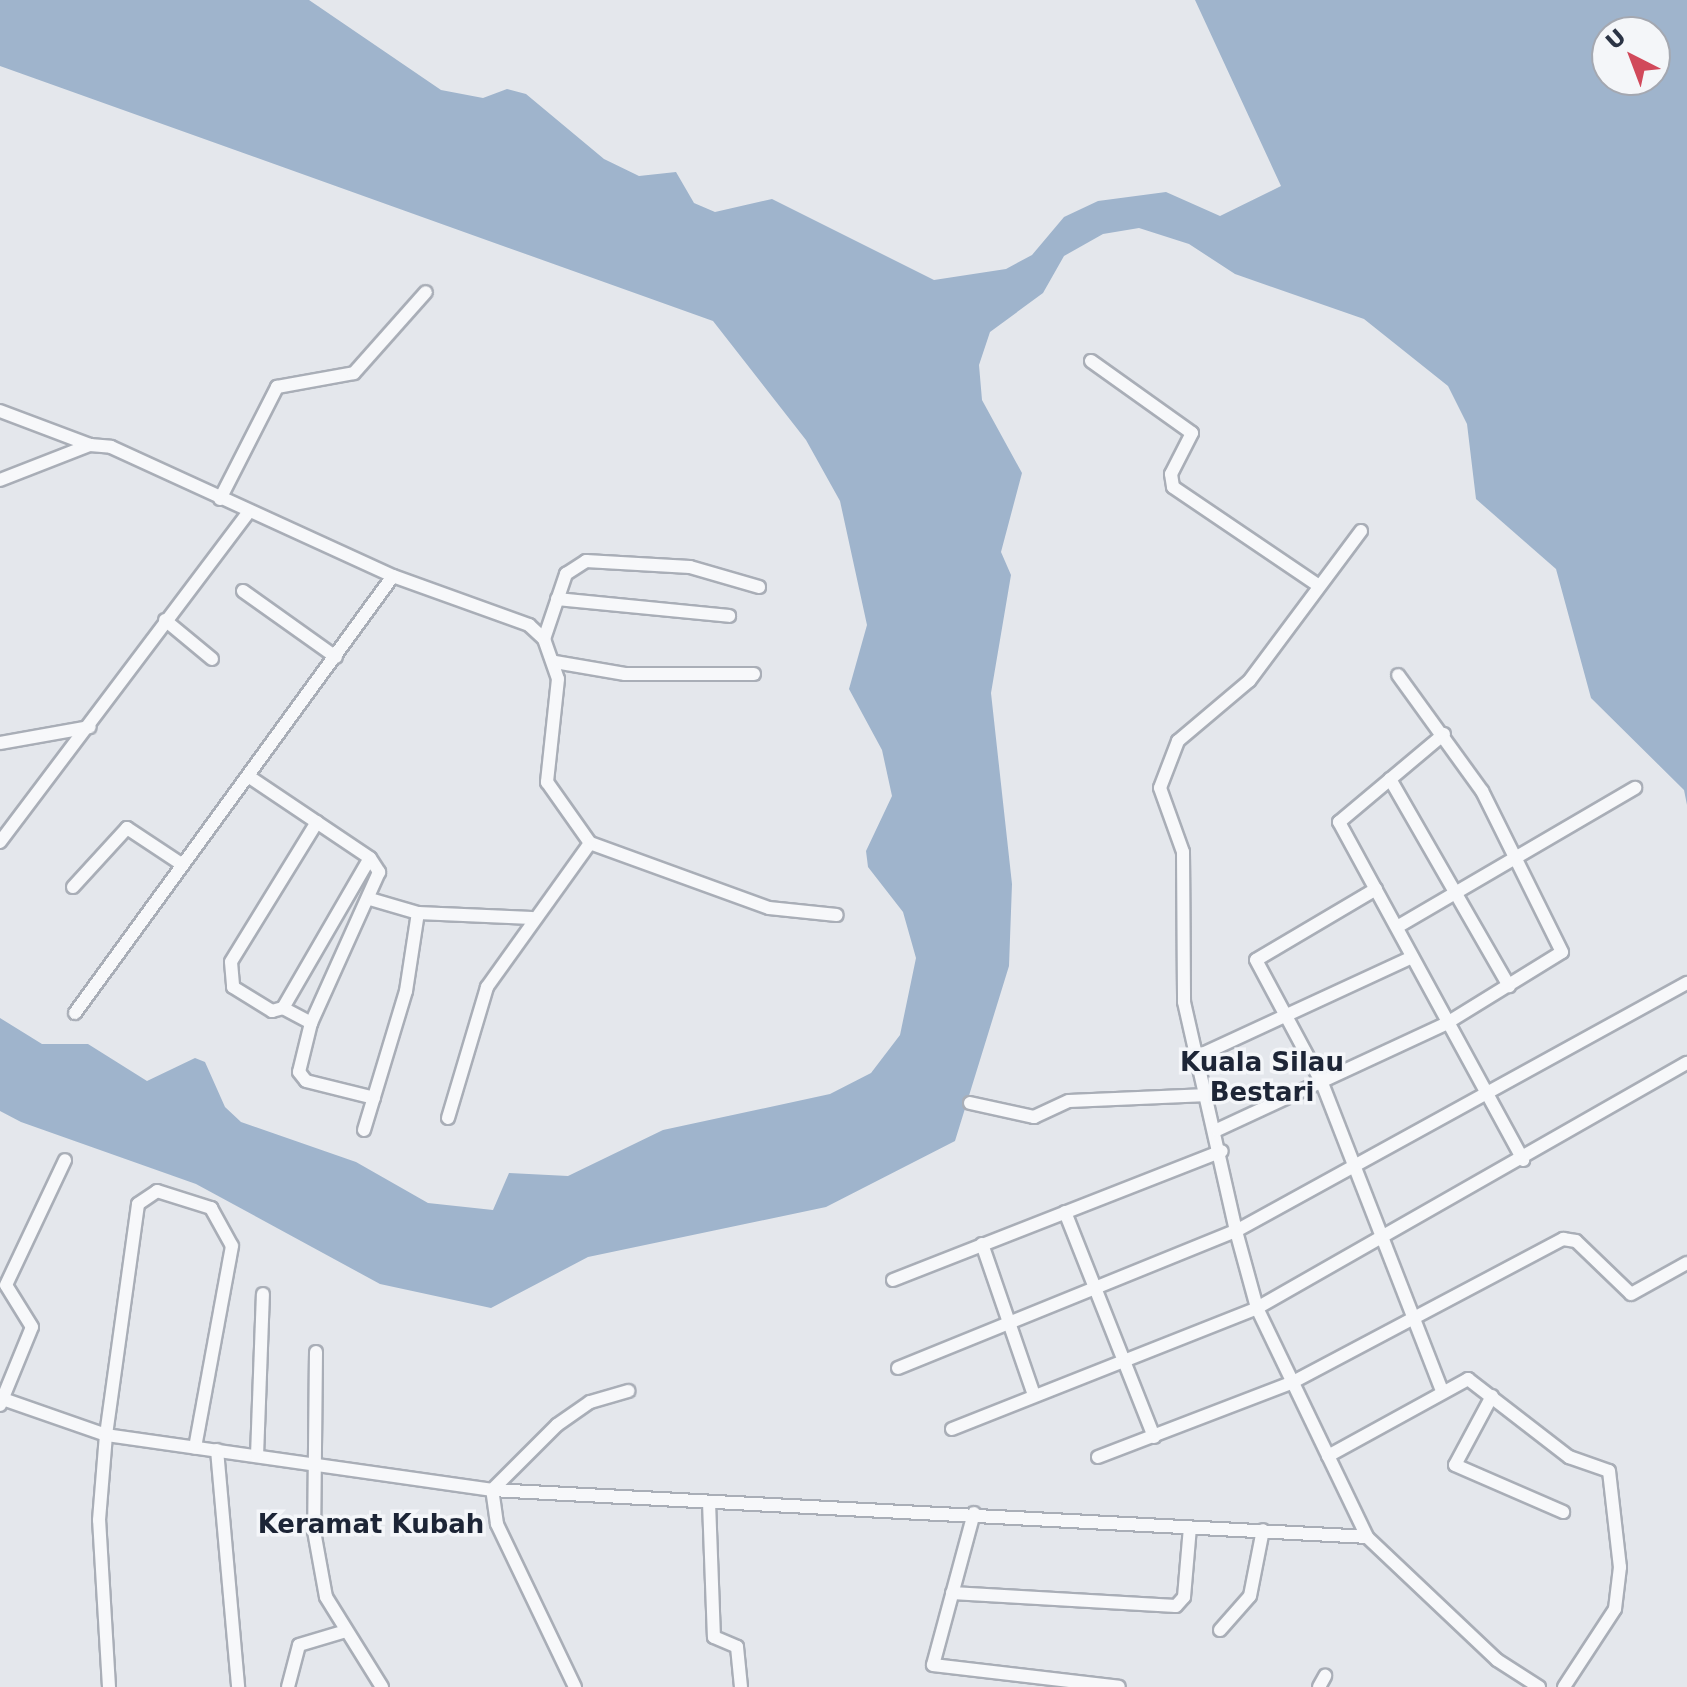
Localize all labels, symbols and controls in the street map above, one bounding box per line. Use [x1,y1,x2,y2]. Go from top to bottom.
north arrow [1591,16,1671,96]
text: U [1601,24,1631,55]
district label: Kuala Silau Bestari [1180,1047,1344,1108]
district label: Keramat Kubah [258,1509,484,1541]

